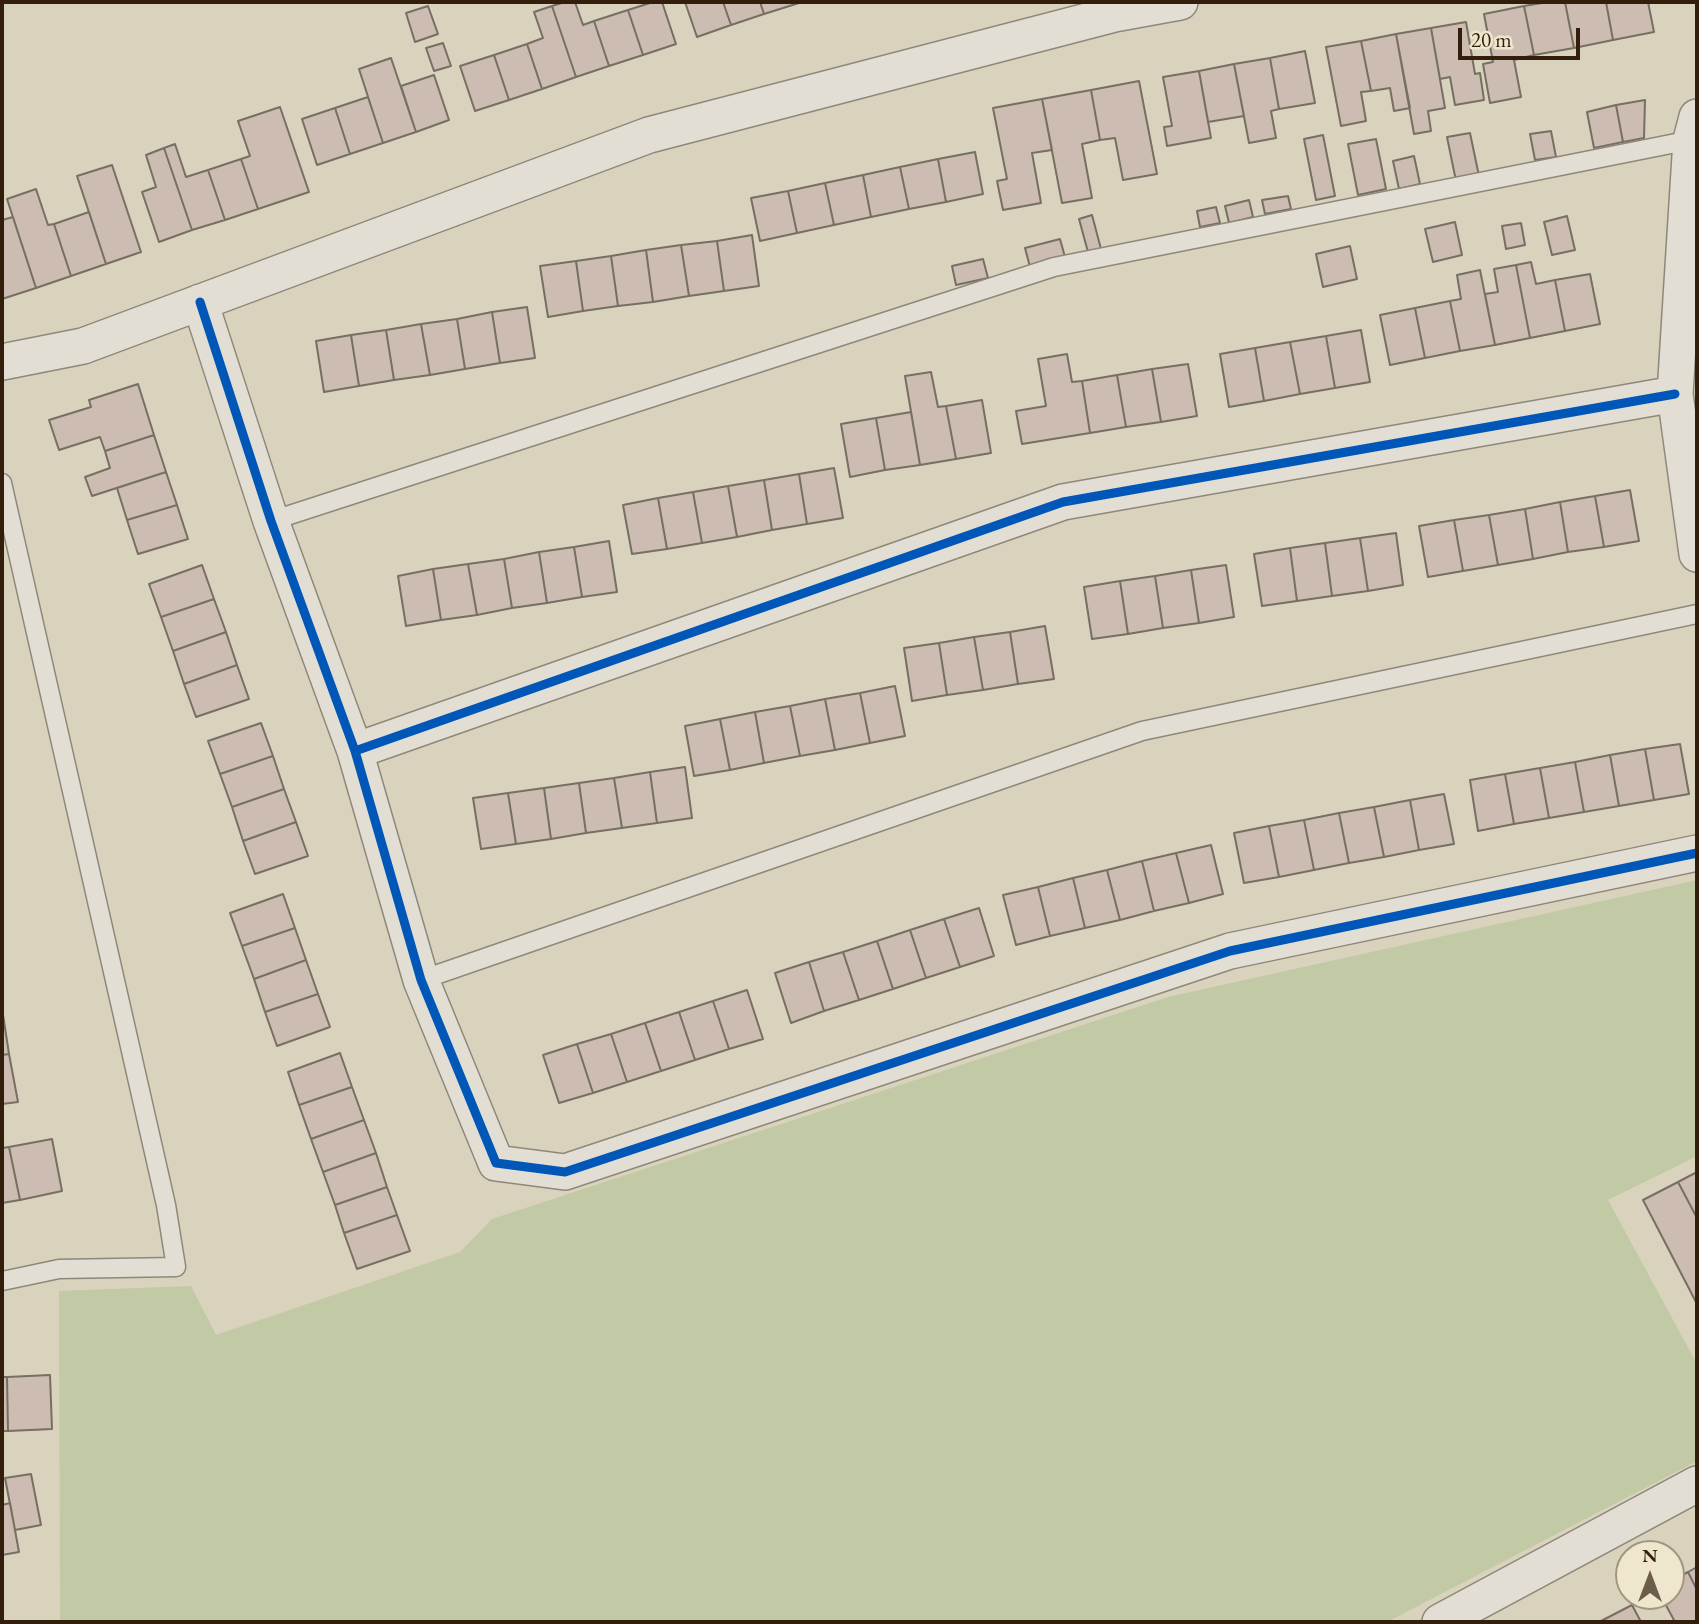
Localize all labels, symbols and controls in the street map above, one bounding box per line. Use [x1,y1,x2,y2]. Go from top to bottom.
scale bar [1461,14,1584,58]
text: 20 m [1471,26,1512,53]
north arrow [1615,1540,1685,1610]
text: N [1642,1543,1658,1568]

